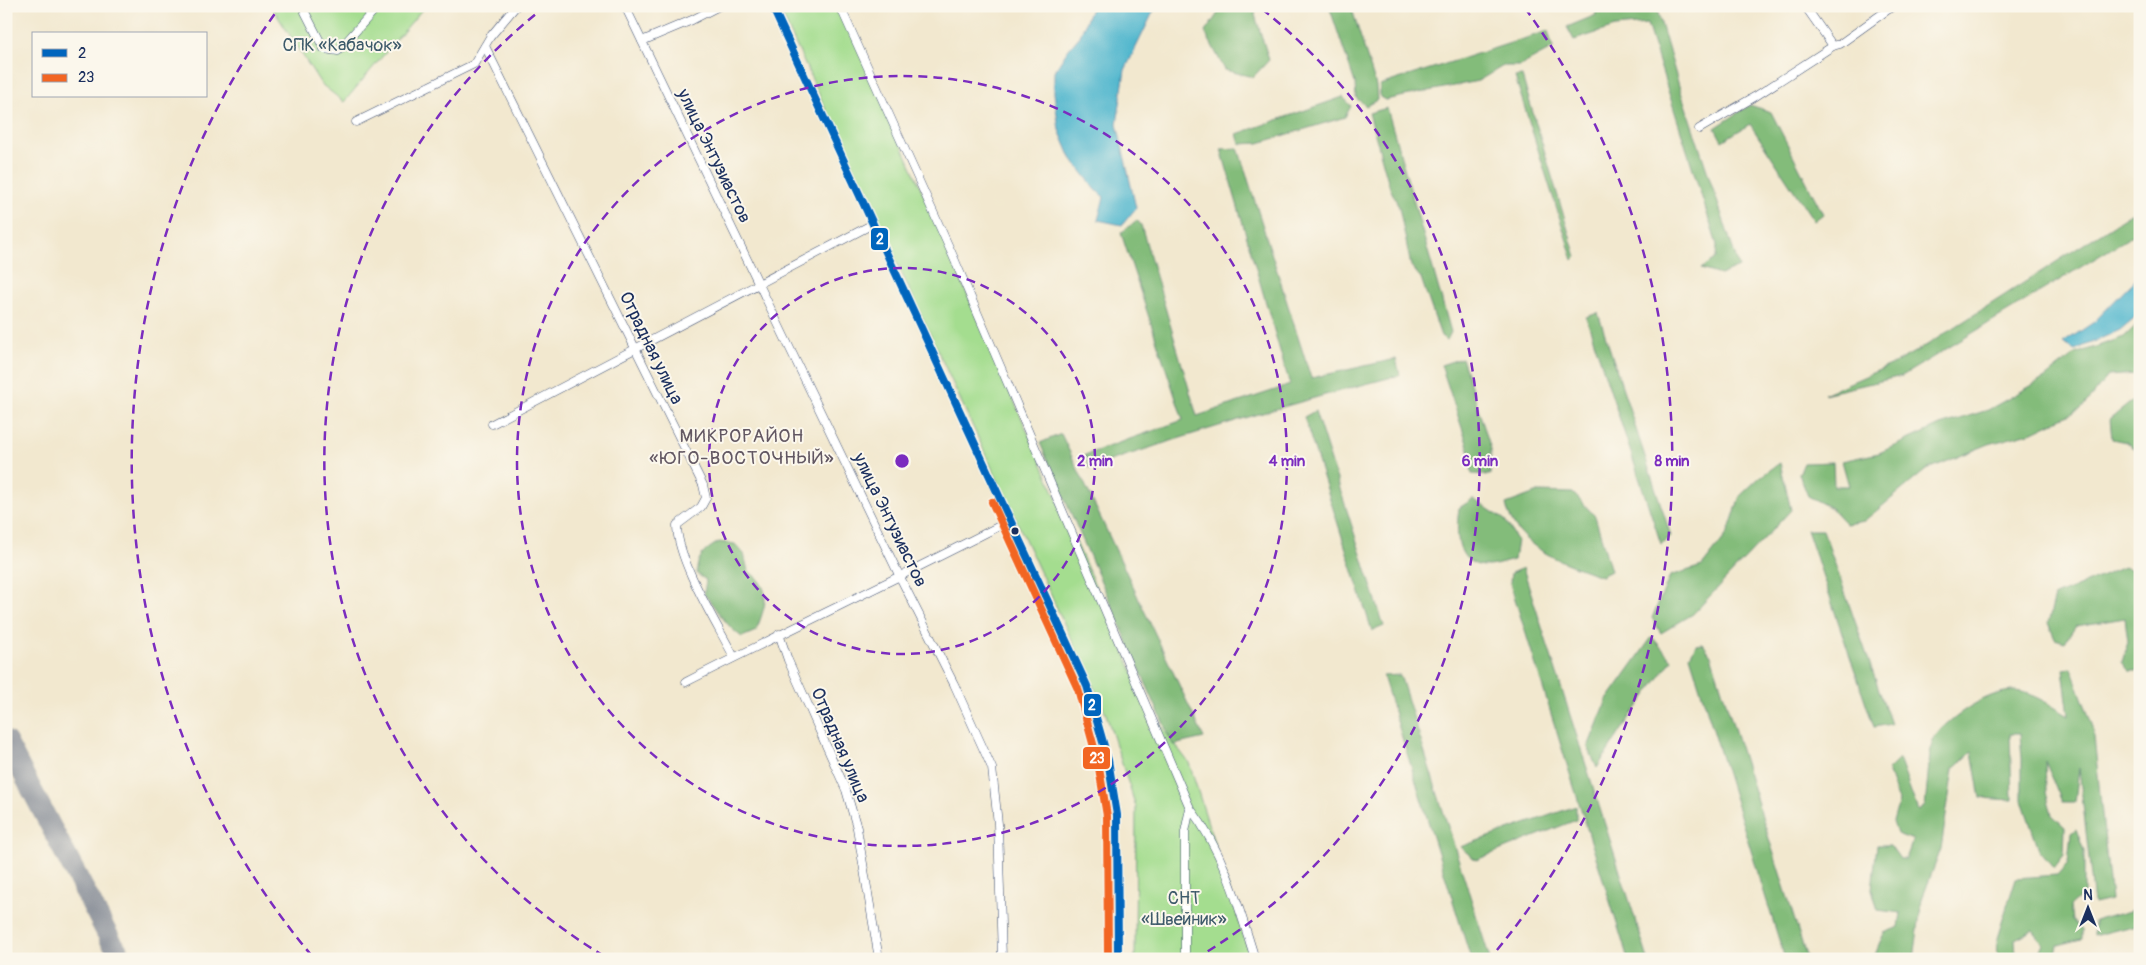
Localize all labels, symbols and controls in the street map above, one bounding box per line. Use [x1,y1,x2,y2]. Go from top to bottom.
legend [32,32,208,98]
park label: СПК «Кабачок» [282,34,402,57]
text: 2 [78,44,86,63]
text: 23 [78,68,94,87]
street label: улица Энтузиастов [671,84,756,227]
line badge: 2 [870,227,889,251]
text: 2 [876,231,884,248]
street label: Отрадная улица [614,288,688,408]
district label: МИКРОРАЙОН «ЮГО-ВОСТОЧНЫЙ» [649,424,835,470]
street label: улица Энтузиастов [847,448,932,591]
centre of rings [893,452,911,470]
text: 2 min [1077,452,1113,471]
text: 4 min [1269,452,1306,471]
text: 6 min [1462,452,1499,471]
text: 8 min [1654,452,1690,471]
unlabelled marker [1010,526,1020,536]
street label: Отрадная улица [805,684,875,806]
line badge: 2 [1083,693,1102,717]
text: 2 [1088,697,1096,714]
line badge: 23 [1082,746,1111,770]
text: 23 [1089,750,1105,767]
north arrow [2064,882,2114,932]
park label: СНТ «Швейник» [1141,887,1227,931]
text: N [2083,887,2093,904]

